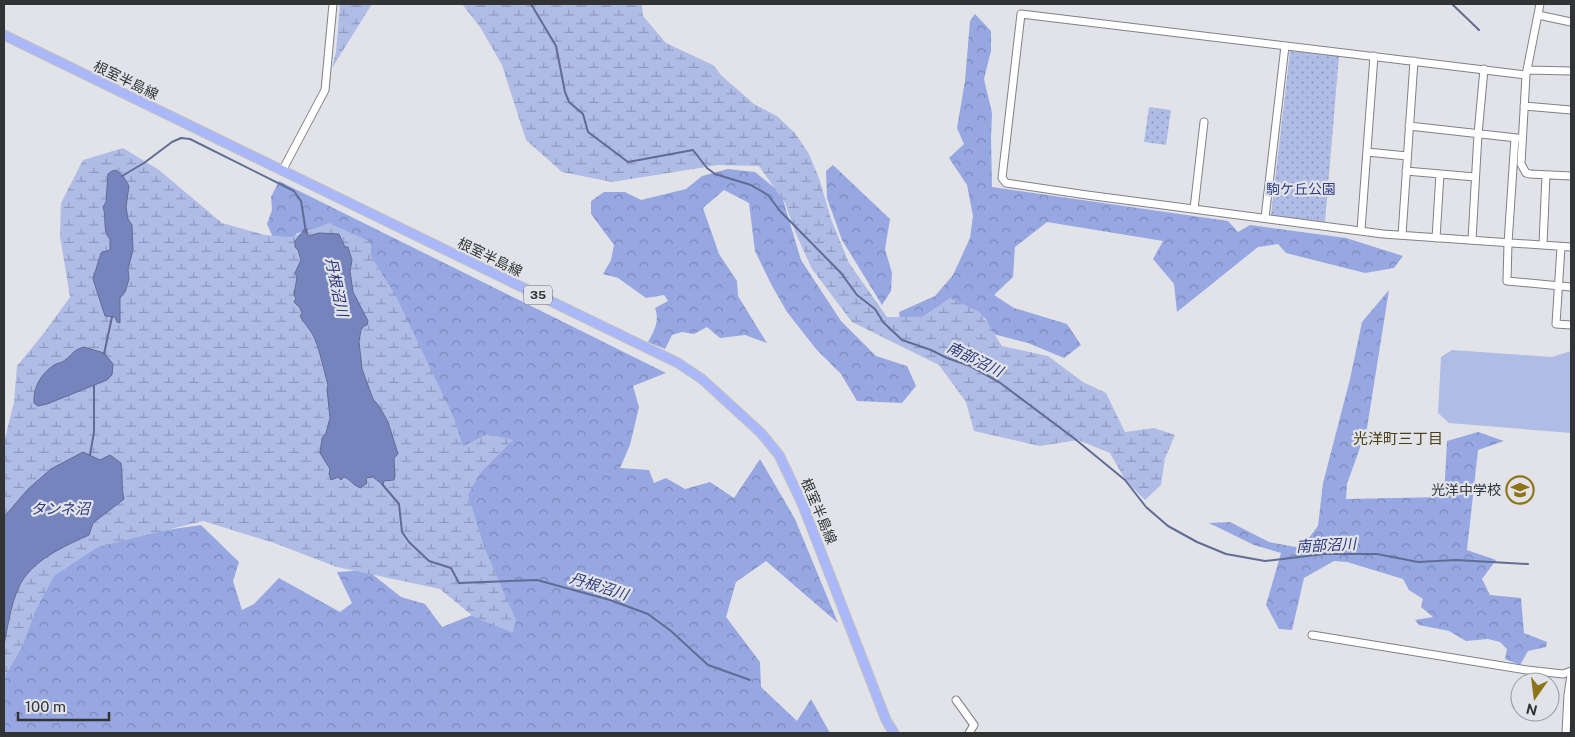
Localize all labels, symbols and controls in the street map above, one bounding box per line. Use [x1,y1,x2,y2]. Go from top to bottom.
street label: 根室半島線 [91,57,161,103]
park label: 駒ケ丘公園 [1266,181,1336,197]
street label: 根室半島線 [455,234,525,280]
water label: 丹根沼川 [322,256,352,320]
road number: 35 [524,286,552,304]
water label: 南部沼川 [944,338,1007,381]
district label: 光洋町三丁目 [1353,430,1443,447]
school or university icon: 光洋中学校 [1505,475,1535,505]
street label: 根室半島線 [798,476,840,546]
place label: 光洋中学校 [1431,482,1501,498]
water label: タンネ沼 [30,500,92,517]
water label: 南部沼川 [1296,535,1358,555]
water label: 丹根沼川 [568,569,632,603]
north arrow [1510,672,1560,722]
scale bar [18,690,109,722]
text: 100 m [25,698,66,715]
text: N [1525,701,1539,719]

